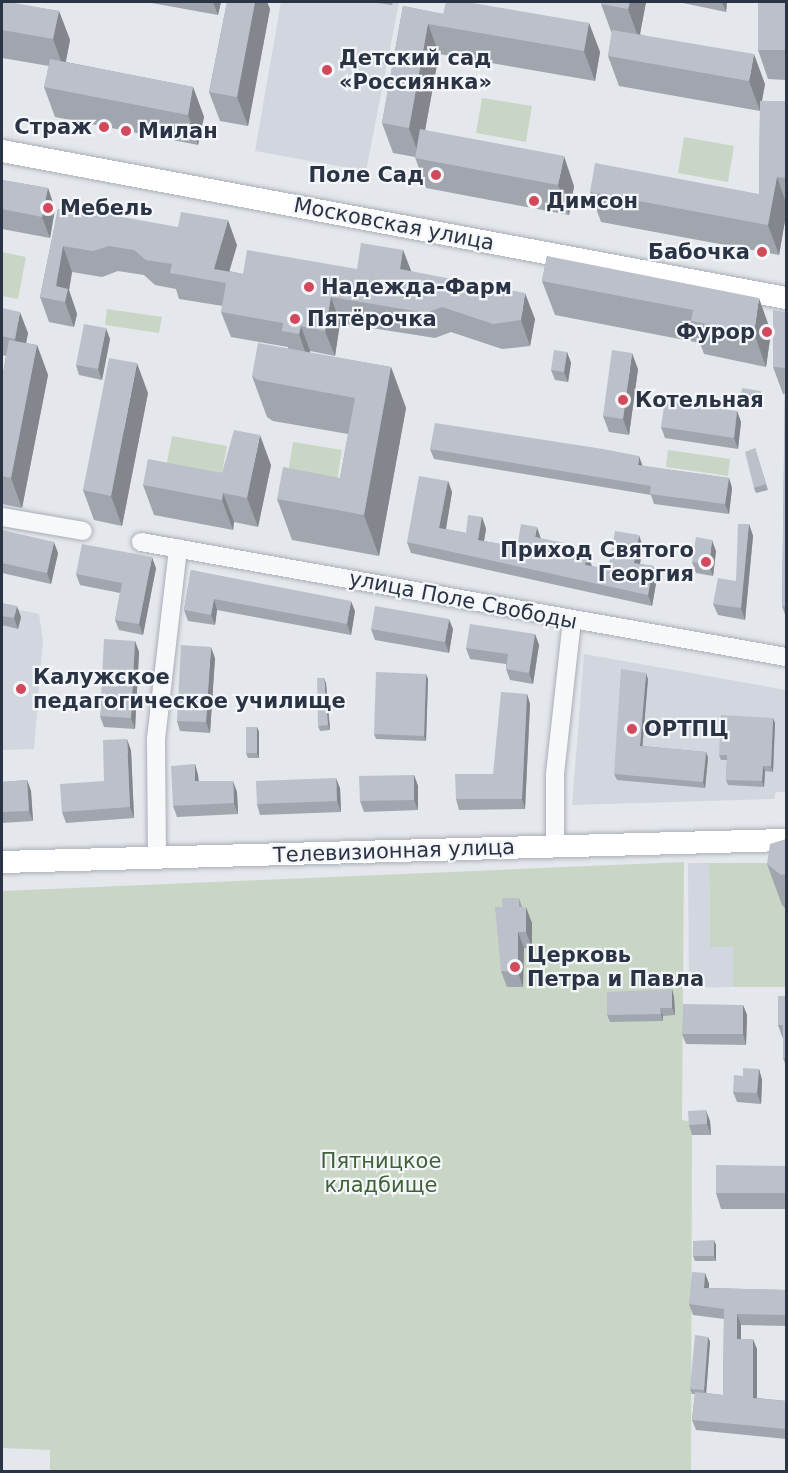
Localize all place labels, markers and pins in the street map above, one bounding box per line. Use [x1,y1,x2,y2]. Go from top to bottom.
place label: Детский сад «Россиянка» [339,45,492,95]
marker: Детский сад «Россиянка» [320,63,334,77]
place label: Страж [14,114,92,140]
place label: Милан [138,118,218,144]
marker: Страж [97,120,111,134]
marker: Милан [119,124,133,138]
place label: Поле Сад [309,162,424,188]
marker: Поле Сад [429,168,443,182]
place label: Димсон [546,188,638,214]
marker: Димсон [527,194,541,208]
place label: Мебель [60,195,153,221]
marker: Мебель [41,201,55,215]
place label: Бабочка [648,239,750,265]
marker: Бабочка [755,245,769,259]
place label: Надежда-Фарм [321,274,512,300]
marker: Надежда-Фарм [302,280,316,294]
place label: Пятёрочка [307,306,437,332]
marker: Пятёрочка [288,312,302,326]
place label: Фурор [676,319,755,345]
marker: Фурор [760,325,774,339]
place label: Котельная [635,387,764,413]
marker: Котельная [616,393,630,407]
place label: Приход Святого Георгия [500,537,694,587]
marker: Приход Святого Георгия [699,555,713,569]
place label: Калужское педагогическое училище [33,664,346,714]
marker: Калужское педагогическое училище [14,682,28,696]
place label: ОРТПЦ [644,716,729,742]
marker: ОРТПЦ [625,722,639,736]
place label: Церковь Петра и Павла [527,942,704,992]
marker: Церковь Петра и Павла [508,960,522,974]

